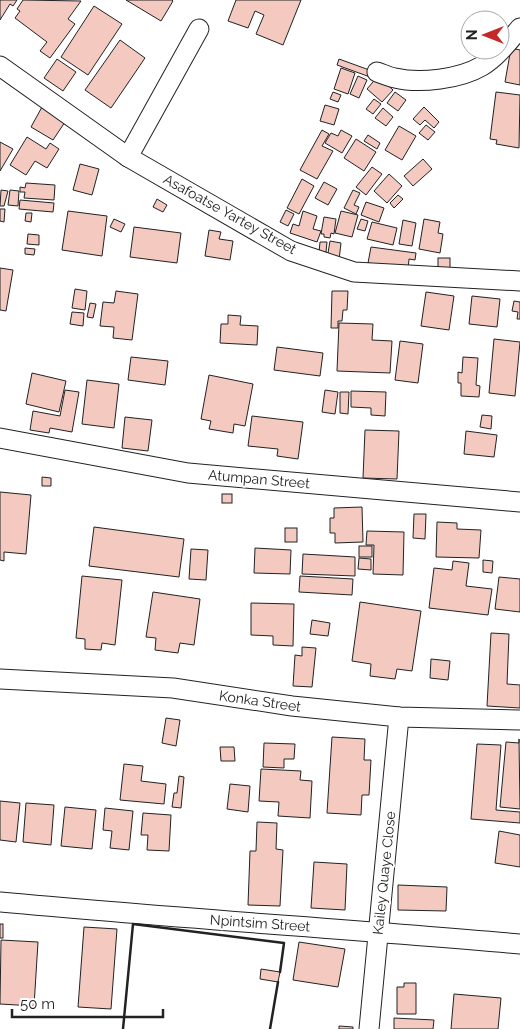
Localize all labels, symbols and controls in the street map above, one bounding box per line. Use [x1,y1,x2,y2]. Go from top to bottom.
north arrow [460,10,510,60]
text: N [464,30,480,40]
street label: Asafoatse Yartey Street [161,171,299,257]
street label: Atumpan Street [208,467,311,491]
street label: Konka Street [218,687,302,715]
street label: Kailey Quaye Close [370,810,398,936]
street label: Npintsim Street [209,912,311,935]
scale bar [12,986,164,1018]
text: 50 m [20,995,55,1013]

